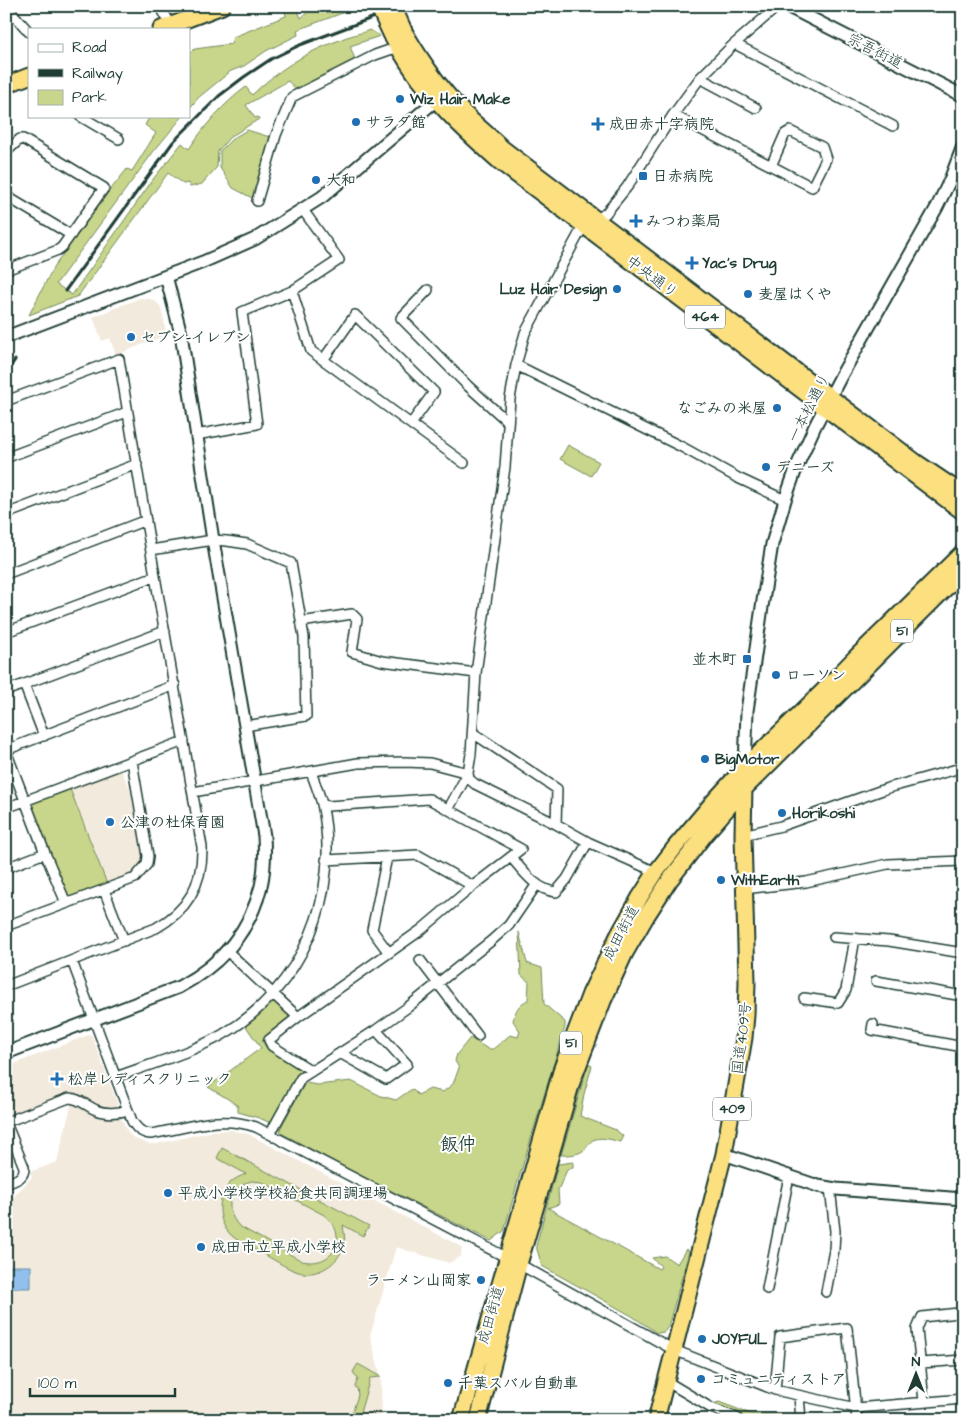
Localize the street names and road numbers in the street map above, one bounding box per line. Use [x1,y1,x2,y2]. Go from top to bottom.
street label: 宗吾街道 [843,28,907,74]
street label: 中央通り [622,251,682,303]
road number: 464 [685,306,725,328]
street label: 一本松通り [783,370,835,446]
road number: 51 [891,620,913,642]
street label: 成田街道 [598,902,644,964]
street label: 国道409号 [727,1000,757,1076]
road number: 51 [560,1032,582,1054]
road number: 409 [713,1098,751,1120]
street label: 成田街道 [473,1283,509,1347]

